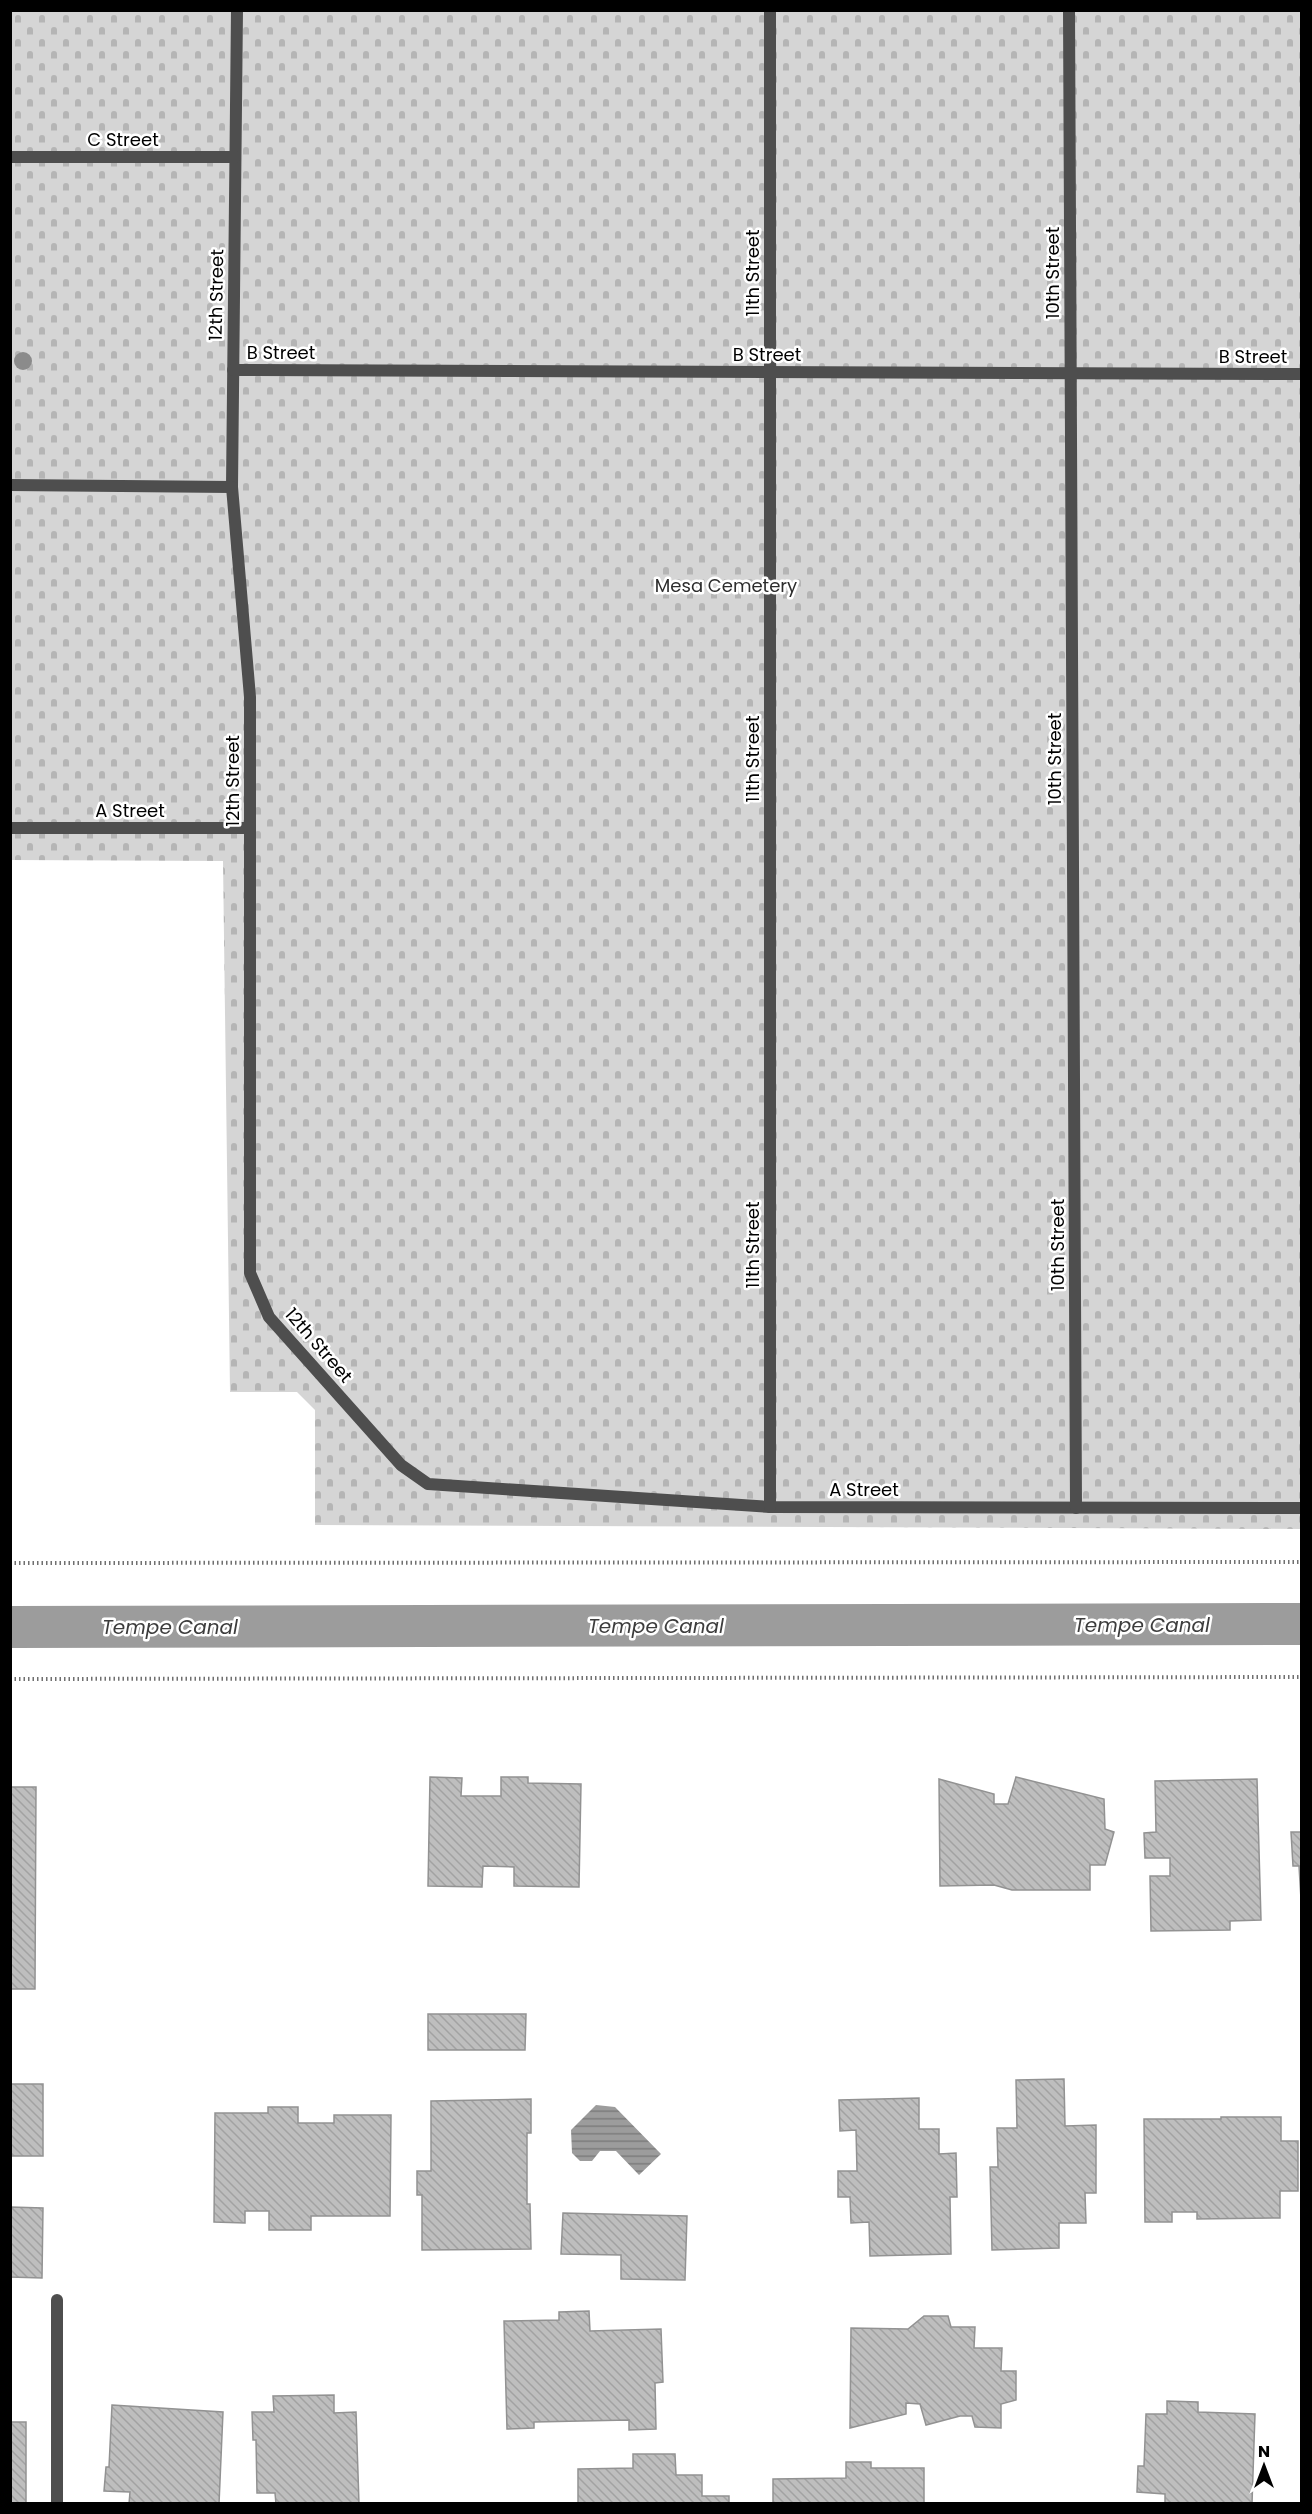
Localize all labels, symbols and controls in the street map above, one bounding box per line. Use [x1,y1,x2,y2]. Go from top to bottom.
street label: C Street [87,127,159,152]
street label: 10th Street [1040,227,1065,319]
street label: 11th Street [740,229,765,317]
street label: 12th Street [203,249,229,341]
street label: B Street [247,340,315,365]
street label: B Street [733,342,801,367]
street label: B Street [1219,344,1287,369]
park label: Mesa Cemetery [655,573,797,598]
street label: 10th Street [1042,713,1067,805]
street label: 11th Street [740,715,765,803]
street label: 12th Street [220,735,245,827]
street label: A Street [95,798,165,823]
street label: 10th Street [1045,1199,1070,1291]
street label: 11th Street [740,1201,765,1289]
street label: 12th Street [279,1302,359,1388]
street label: A Street [829,1477,899,1502]
water label: Tempe Canal [1074,1611,1210,1639]
water label: Tempe Canal [588,1612,724,1640]
water label: Tempe Canal [102,1613,238,1641]
north arrow [1234,2436,1294,2496]
text: N [1258,2440,1270,2463]

